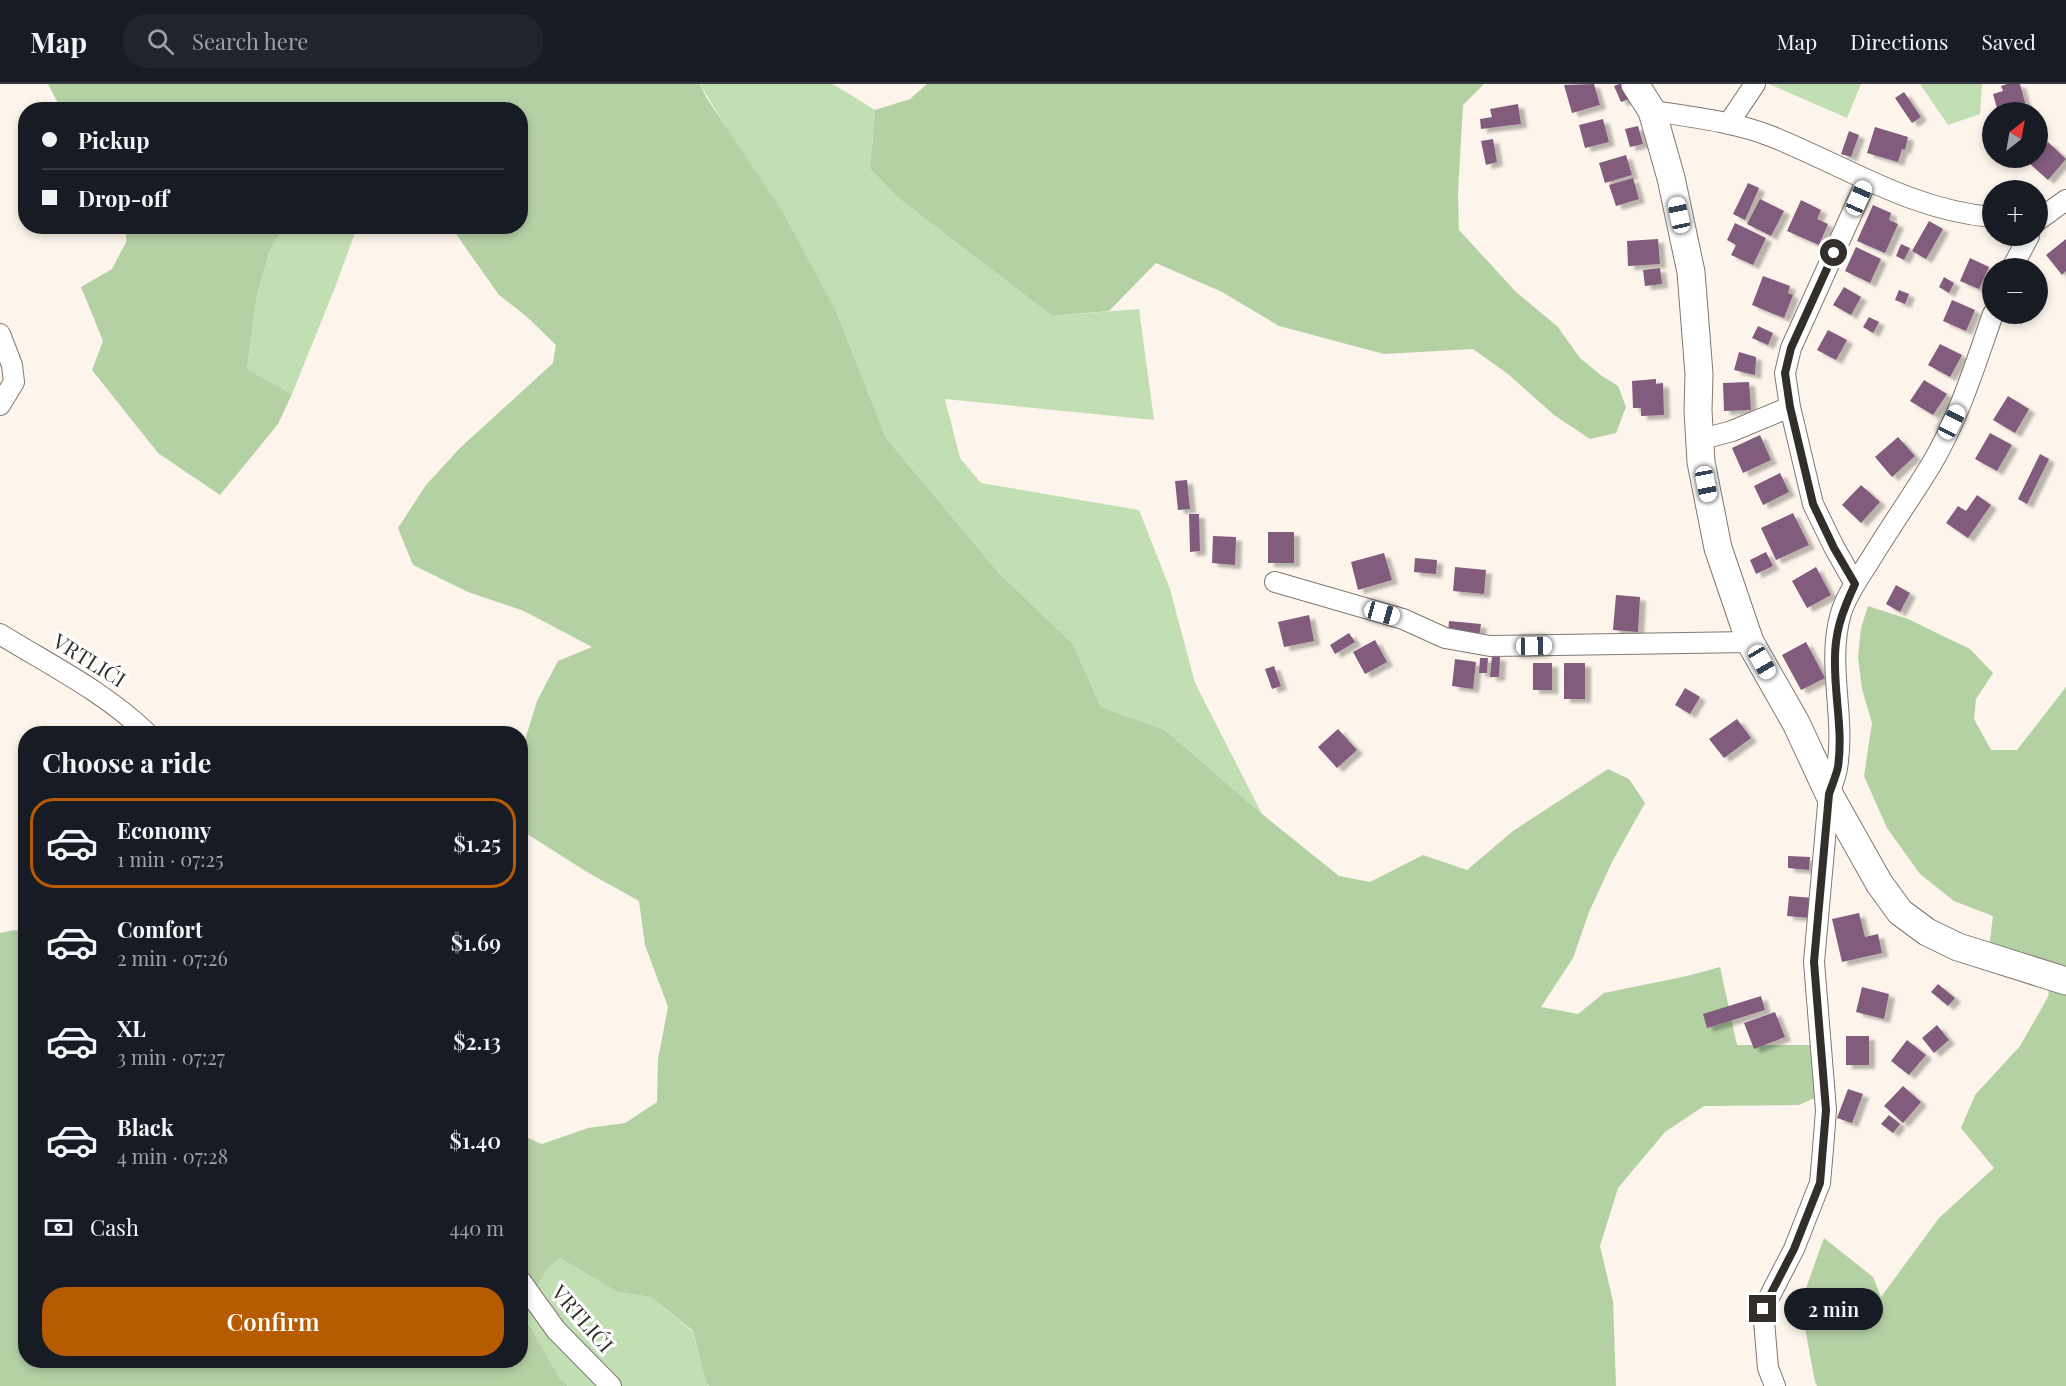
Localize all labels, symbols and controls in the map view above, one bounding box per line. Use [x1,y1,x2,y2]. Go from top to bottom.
search box [123,14,543,68]
text: Map [30,23,87,60]
icon: search [144,25,177,58]
text: Search here [192,26,308,56]
text: Map [1776,27,1817,55]
text: Directions [1850,27,1948,55]
text: Saved [1981,27,2036,55]
north arrow [1982,102,2048,168]
map controls [1982,102,2048,324]
text: Pickup [78,125,149,155]
car [1843,178,1875,218]
button: + [1982,180,2048,246]
text: Drop-off [78,183,169,213]
car [1666,196,1692,234]
route start [1820,239,1847,266]
button: − [1982,258,2048,324]
car [1936,402,1968,442]
car [1694,465,1718,503]
car [1362,599,1402,627]
street label: VRTLIĆI [48,626,132,693]
car [1516,637,1552,655]
car [1745,642,1779,682]
text: Choose a ride [42,744,211,780]
text: Economy [117,815,211,845]
icon: car [45,816,99,870]
text: $1.25 [454,828,501,858]
text: 1 min · 07:25 [117,845,224,872]
text: Comfort [117,914,203,944]
icon: car [45,915,99,969]
text: $1.69 [451,927,501,957]
text: 2 min · 07:26 [117,944,228,971]
text: XL [117,1013,146,1043]
icon: car [45,1014,99,1068]
text: $2.13 [453,1026,501,1056]
text: 3 min · 07:27 [117,1043,225,1070]
text: Black [117,1112,174,1142]
icon: car [45,1113,99,1167]
text: $1.40 [449,1125,501,1155]
text: 4 min · 07:28 [117,1142,228,1169]
icon: cash [42,1211,75,1244]
text: Cash [90,1212,139,1242]
text: 440 m [450,1214,504,1241]
street label: VRTLIĆI [546,1277,621,1357]
button: Confirm [42,1287,504,1356]
callout: 2 min [1784,1288,1883,1330]
route end [1749,1295,1776,1322]
text: 2 min [1808,1295,1859,1322]

